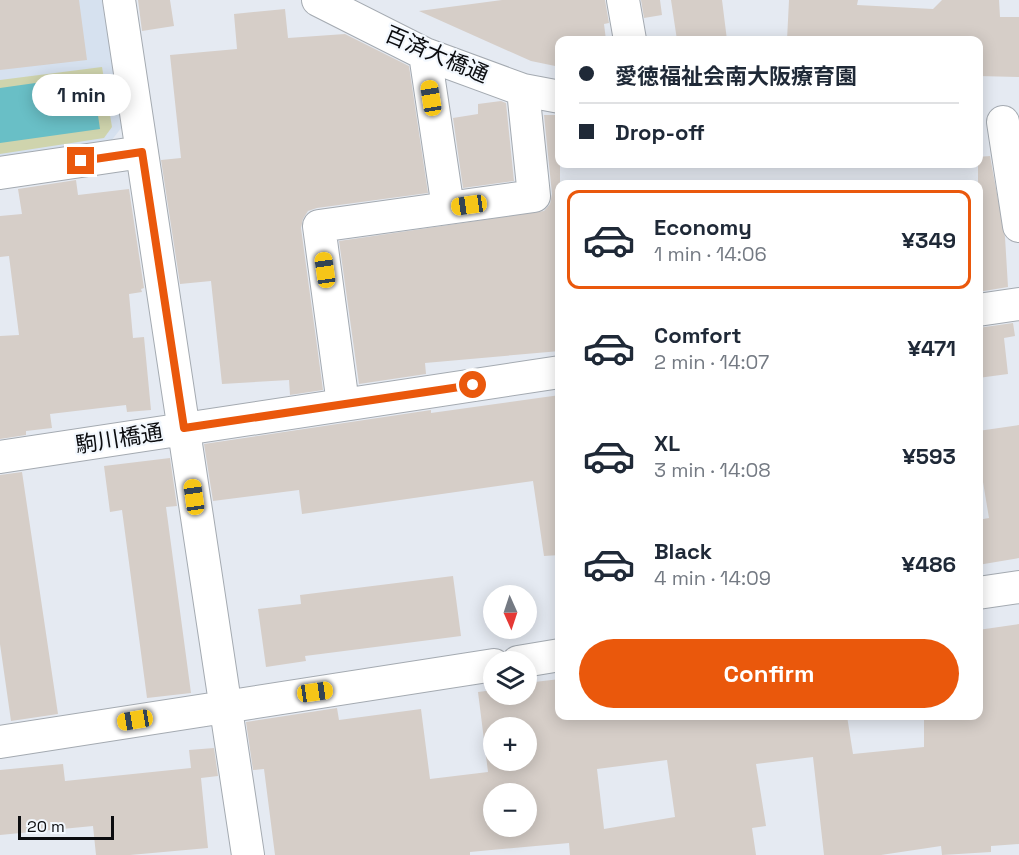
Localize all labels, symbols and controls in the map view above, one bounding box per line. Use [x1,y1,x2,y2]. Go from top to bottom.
street label: 百済大橋通 [381,20,493,88]
text: 愛徳福祉会南大阪療育園 [615,62,857,90]
callout: 1 min [32,74,130,116]
car [419,79,443,117]
text: 1 min [57,82,106,108]
text: Drop-off [615,118,705,146]
route end [67,147,94,174]
car [450,194,488,216]
icon: car [582,213,636,267]
text: Economy [654,213,752,241]
text: ¥349 [901,226,956,254]
text: 1 min · 14:06 [654,241,767,267]
car [314,251,336,289]
icon: car [582,321,636,375]
text: Comfort [654,321,742,349]
text: ¥471 [907,334,956,362]
text: 2 min · 14:07 [654,349,769,375]
route start [459,371,486,398]
street label: 駒川橋通 [73,417,165,459]
icon: car [582,429,636,483]
text: XL [654,429,680,457]
text: ¥593 [902,442,956,470]
text: 3 min · 14:08 [654,457,771,483]
car [183,478,205,516]
icon: car [582,537,636,591]
text: Black [654,537,712,565]
text: ¥486 [902,550,956,578]
text: 4 min · 14:09 [654,565,771,591]
north arrow [483,585,537,639]
map controls [483,585,537,837]
button: Confirm [579,639,959,708]
button: layers [483,651,537,705]
car [296,681,334,703]
car [116,708,154,732]
button: + [483,717,537,771]
button: − [483,783,537,837]
scale bar [18,813,114,840]
text: 20 m [27,816,65,837]

